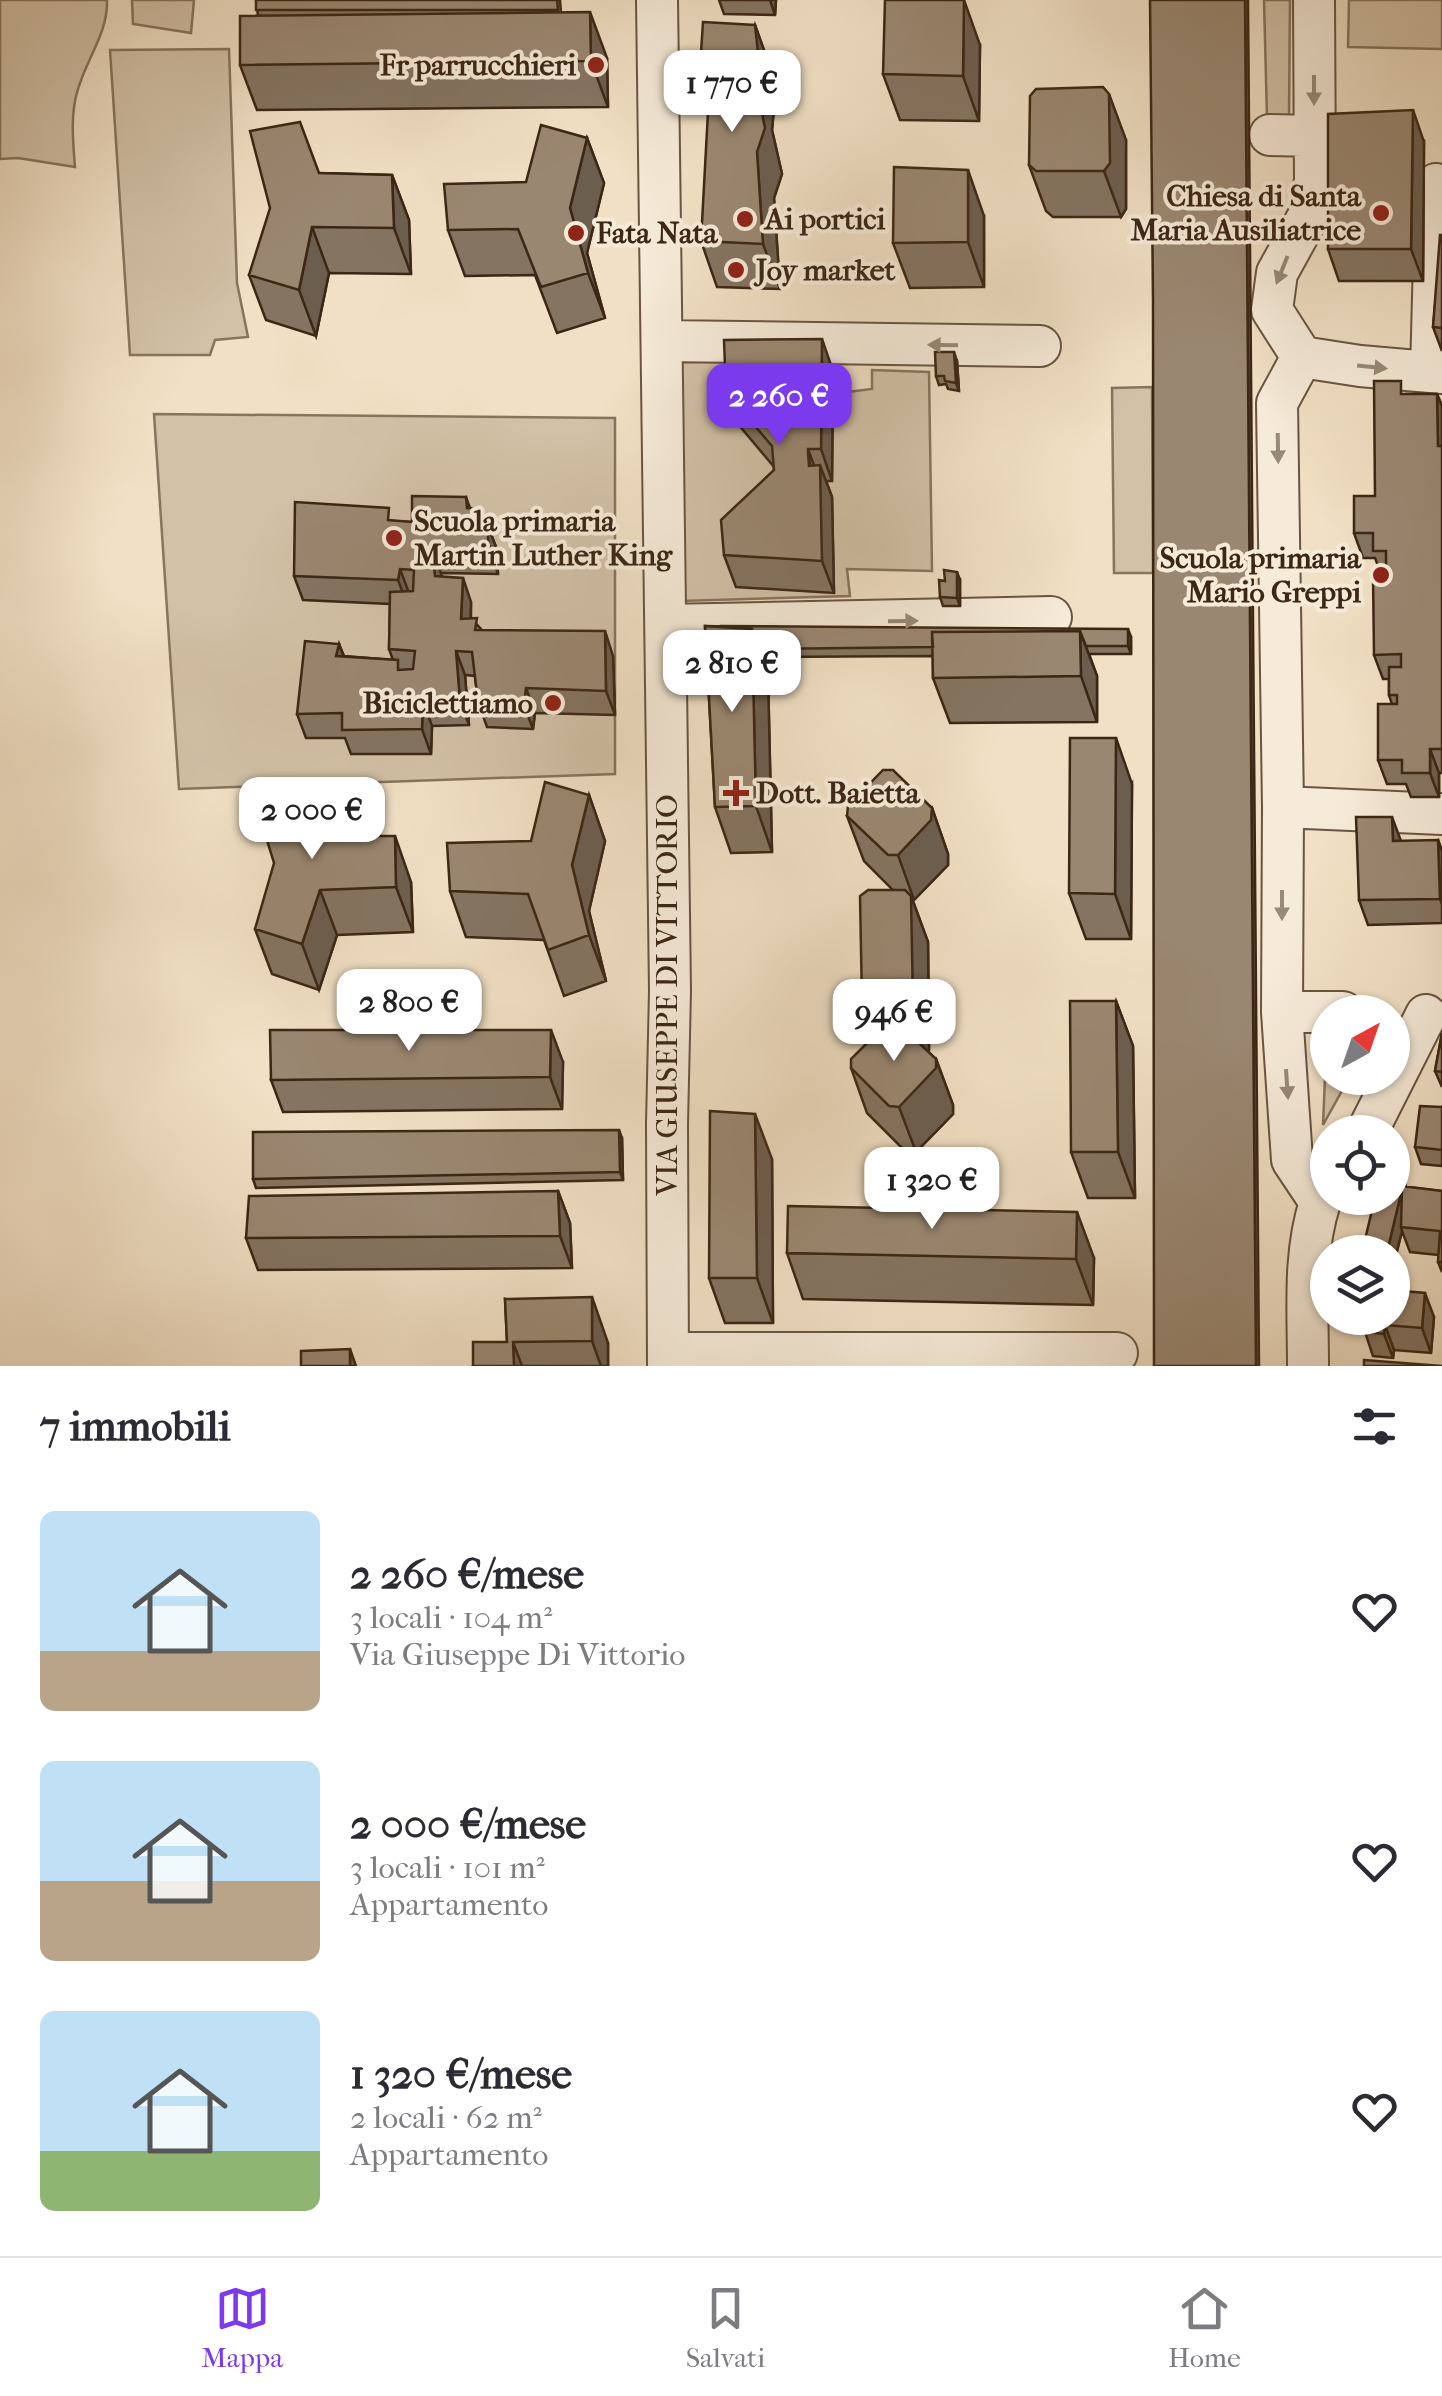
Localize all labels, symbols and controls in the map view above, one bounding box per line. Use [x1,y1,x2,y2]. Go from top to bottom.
place label: Fr parrucchieri [380,48,576,83]
pin: 1 770 € [640,50,824,135]
marker: Fr parrucchieri [585,54,607,76]
text: 1 770 € [686,64,778,101]
one-way arrow [1307,75,1323,107]
place label: Chiesa di Santa Maria Ausiliatrice [1130,179,1362,248]
place label: Ai portici [763,202,886,237]
marker: Chiesa di Santa Maria Ausiliatrice [1370,202,1392,224]
marker: Ai portici [734,208,756,230]
place label: Fata Nata [596,216,718,251]
marker: Fata Nata [565,222,587,244]
place label: Joy market [753,253,896,288]
one-way arrow [1273,255,1289,285]
marker: Joy market [725,259,747,281]
one-way arrow [926,336,958,352]
one-way arrow [1357,359,1388,375]
pin: 2 260 € [687,363,871,448]
text: 2 260 € [729,377,829,414]
one-way arrow [1270,432,1286,464]
place label: Scuola primaria Martin Luther King [414,504,673,573]
marker: Scuola primaria Martin Luther King [383,527,405,549]
place label: Scuola primaria Mario Greppi [1160,541,1362,610]
marker: Scuola primaria Mario Greppi [1370,564,1392,586]
one-way arrow [888,612,920,628]
pin: 2 810 € [640,630,824,715]
text: 2 810 € [685,644,779,681]
place label: Biciclettiamo [363,686,533,721]
marker: Biciclettiamo [542,692,564,714]
place label: Dott. Baietta [756,776,921,811]
pin: 2 000 € [220,777,404,862]
marker: Dott. Baietta [725,782,747,804]
text: 2 000 € [261,791,363,828]
street label: VIA GIUSEPPE DI VITTORIO [650,794,685,1197]
one-way arrow [1274,889,1290,921]
pin: 2 800 € [317,969,501,1054]
pin: 946 € [824,979,964,1064]
text: 2 800 € [359,983,459,1020]
text: 946 € [855,993,933,1030]
north arrow [1310,995,1410,1095]
map controls [1310,995,1410,1335]
one-way arrow [1279,1068,1295,1100]
button: locate [1310,1115,1410,1215]
pin: 1 320 € [840,1147,1024,1232]
text: 1 320 € [886,1161,978,1198]
button: layers [1310,1235,1410,1335]
icon: filters [1347,1399,1402,1454]
text: 7 immobili [40,1402,231,1451]
text: 2 260 €/mese [350,1550,584,1599]
icon: home [120,1551,240,1671]
icon: heart [1347,1584,1402,1639]
text: 3 locali · 104 m² [350,1599,552,1636]
text: Via Giuseppe Di Vittorio [350,1636,685,1673]
text: 2 000 €/mese [350,1800,586,1849]
icon: home [120,1801,240,1921]
icon: heart [1347,1834,1402,1889]
text: 3 locali · 101 m² [350,1849,545,1886]
text: Appartamento [350,1886,549,1923]
text: 1 320 €/mese [350,2050,572,2099]
icon: home [120,2051,240,2171]
icon: heart [1347,2084,1402,2139]
text: 2 locali · 62 m² [350,2099,542,2136]
text: Appartamento [350,2136,549,2173]
tab: Mappa [201,2281,283,2374]
tab: Salvati [686,2281,765,2374]
tab: Home [1168,2281,1241,2374]

